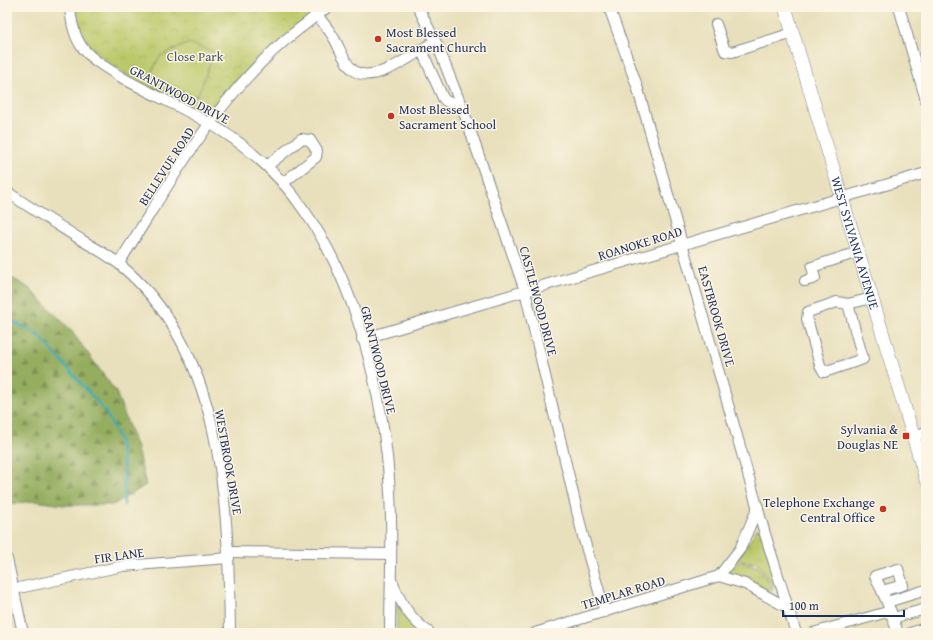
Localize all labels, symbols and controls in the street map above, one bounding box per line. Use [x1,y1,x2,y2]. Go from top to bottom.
place label: Most Blessed Sacrament Church [386,23,487,57]
marker: Most Blessed Sacrament Church [373,34,383,44]
park label: Close Park [167,47,224,66]
street label: GRANTWOOD DRIVE [126,60,233,129]
place label: Most Blessed Sacrament School [399,100,497,134]
marker: Most Blessed Sacrament School [386,111,396,121]
street label: BELLEVUE ROAD [134,123,199,209]
street label: WEST SYLVANIA AVENUE [826,174,884,312]
street label: ROANOKE ROAD [596,222,685,265]
street label: CASTLEWOOD DRIVE [515,244,562,359]
street label: EASTBROOK DRIVE [693,264,740,369]
street label: GRANTWOOD DRIVE [356,304,401,416]
street label: WESTBROOK DRIVE [210,408,247,517]
place label: Sylvania & Douglas NE [837,420,898,454]
marker: Sylvania & Douglas NE [901,431,911,441]
place label: Telephone Exchange Central Office [763,493,875,527]
marker: Telephone Exchange Central Office [878,504,888,514]
street label: FIR LANE [93,543,146,568]
street label: TEMPLAR ROAD [579,571,668,614]
scale bar [783,592,904,618]
text: 100 m [789,597,819,614]

